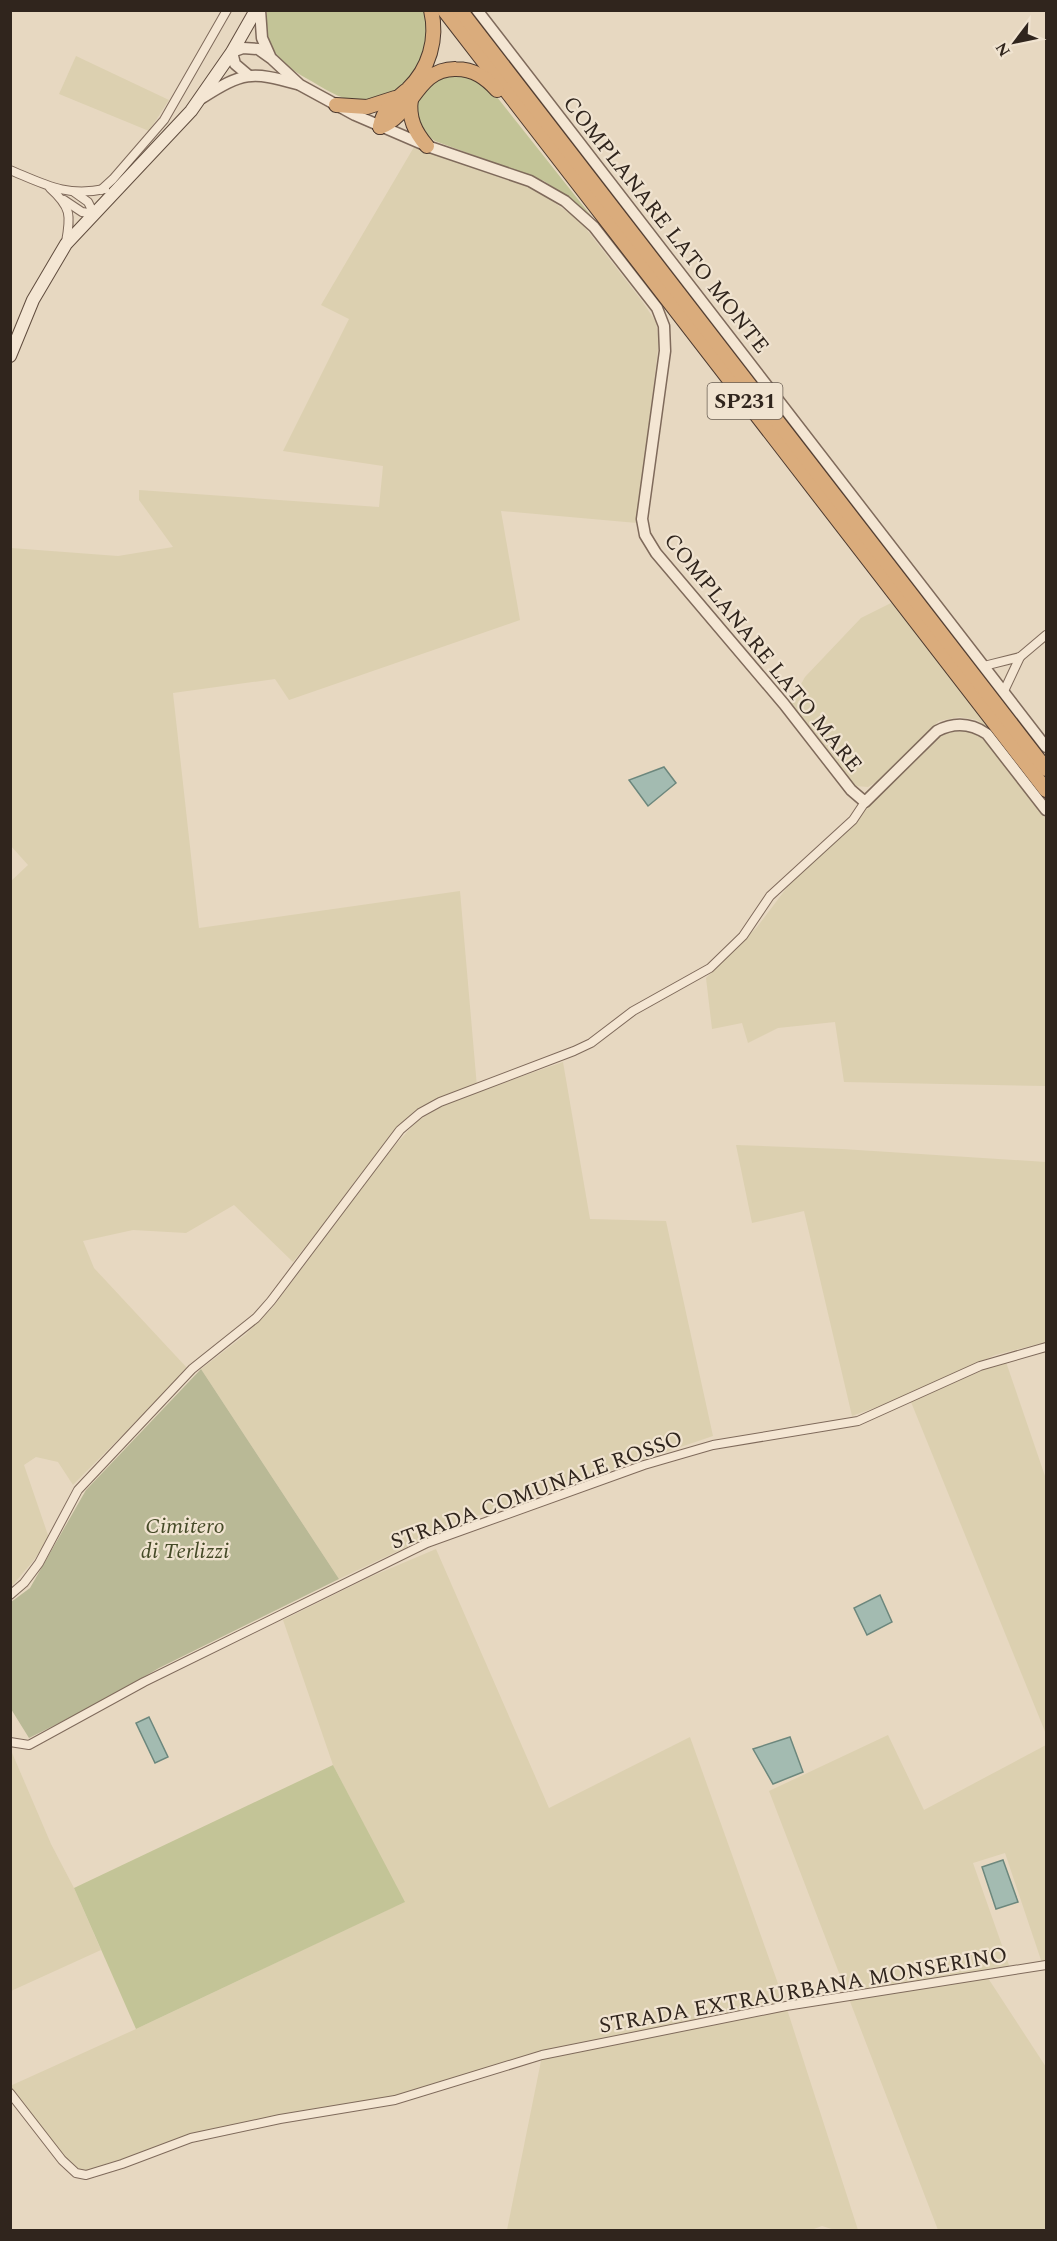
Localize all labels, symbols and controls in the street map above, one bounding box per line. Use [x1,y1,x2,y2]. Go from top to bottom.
north arrow [985,12,1045,72]
text: N [989,38,1017,61]
street label: COMPLANARE LATO MONTE [554,89,777,361]
road number: SP231 [708,383,783,419]
street label: COMPLANARE LATO MARE [655,526,870,780]
street label: STRADA COMUNALE ROSSO [386,1422,687,1559]
park label: Cimitero di Terlizzi [141,1510,229,1568]
street label: STRADA EXTRAURBANA MONSERINO [596,1938,1010,2043]

